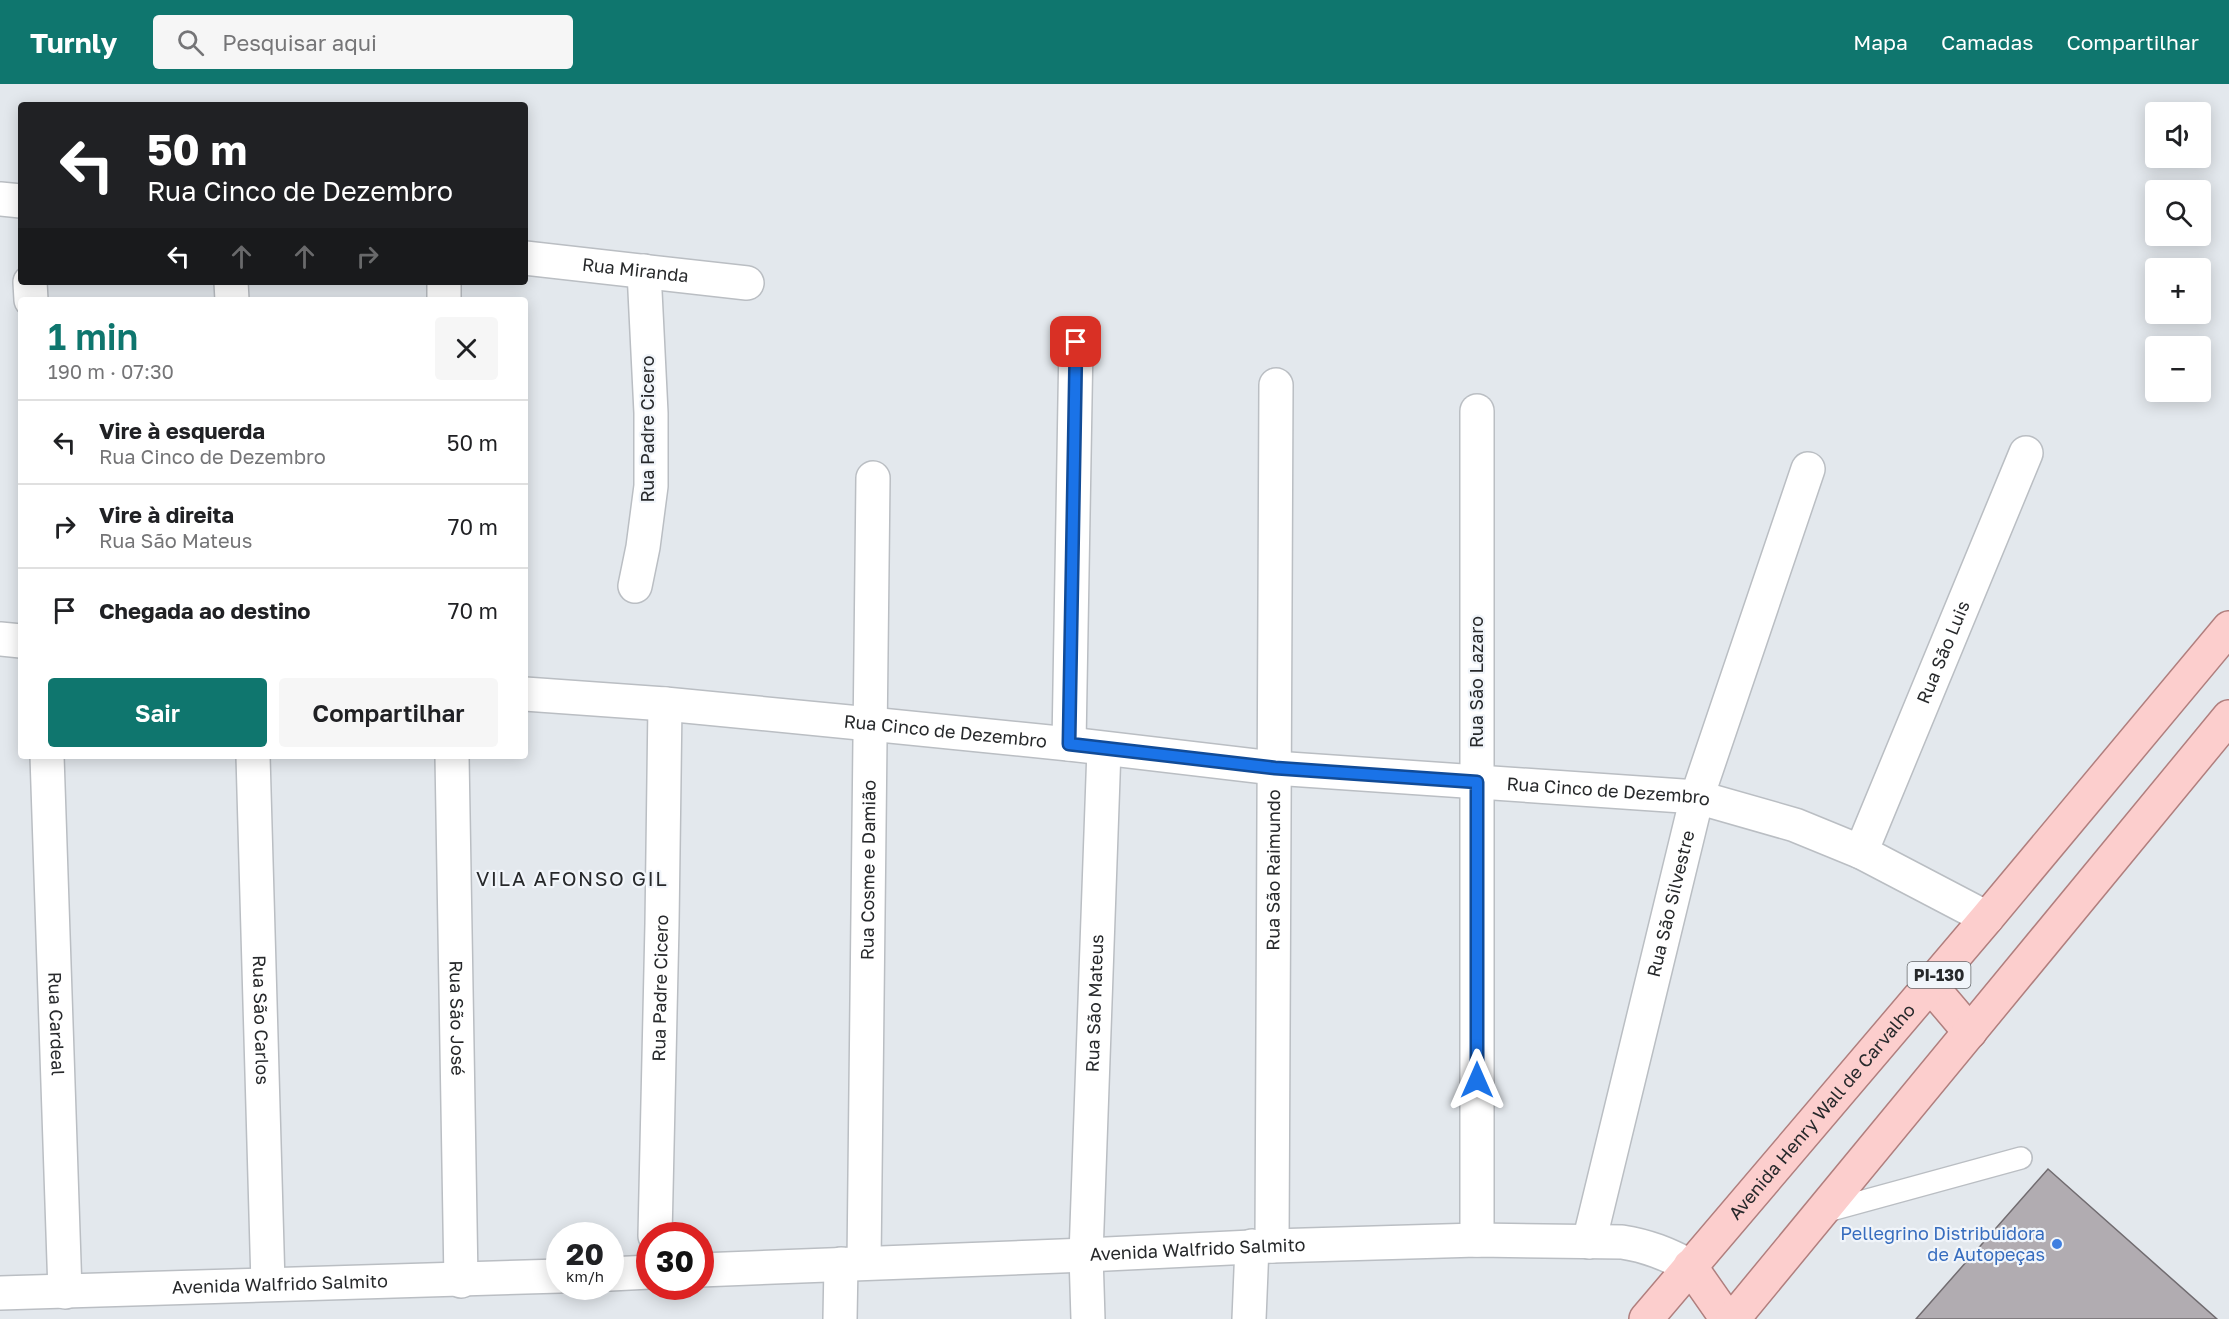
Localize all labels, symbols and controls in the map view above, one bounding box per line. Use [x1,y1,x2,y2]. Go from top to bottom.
search box [153,15,573,69]
text: Turnly [30,26,117,59]
icon: search [174,26,207,59]
text: Pesquisar aqui [222,29,377,56]
text: Mapa [1853,29,1908,55]
text: Camadas [1941,29,2033,55]
text: Compartilhar [2066,29,2199,55]
map controls [2145,102,2211,402]
button: sound [2145,102,2211,168]
text: 50 m [147,124,247,174]
icon: left [48,126,126,204]
text: Rua Cinco de Dezembro [147,175,453,207]
button: search [2145,180,2211,246]
icon: left [162,240,195,273]
icon: ahead [225,240,258,273]
icon: ahead [288,240,321,273]
icon: right [351,240,384,273]
street label: Rua Miranda [581,253,690,286]
button: + [2145,258,2211,324]
text: 1 min [48,315,138,358]
pin [1050,316,1101,367]
button: close [435,317,498,380]
icon: arrive [1059,325,1092,358]
button: − [2145,336,2211,402]
street label: Rua Padre Cicero [636,355,658,503]
text: 190 m · 07:30 [48,359,174,383]
text: Vire à esquerda [99,417,265,444]
icon: left [48,426,81,459]
text: 50 m [447,429,498,456]
text: Rua Cinco de Dezembro [99,444,326,468]
text: Vire à direita [99,501,234,528]
icon: right [48,510,81,543]
text: 70 m [448,513,498,540]
text: Rua São Mateus [99,528,252,552]
icon: arrive [48,594,81,627]
text: Chegada ao destino [99,597,311,624]
text: 70 m [448,597,498,624]
street label: Rua São Luis [1912,597,1974,707]
street label: Rua São Lazaro [1465,616,1487,748]
button: Sair [48,678,267,747]
button: Compartilhar [279,678,498,747]
street label: Rua Cinco de Dezembro [843,709,1048,752]
street label: Rua Cinco de Dezembro [1506,772,1713,810]
street label: Rua Cosme e Damião [855,780,880,960]
street label: Rua São Raimundo [1261,789,1284,951]
street label: Rua São Silvestre [1642,828,1699,979]
district label: VILA AFONSO GIL [476,866,668,890]
street label: Rua Padre Cicero [647,914,672,1062]
street label: Rua São Mateus [1081,934,1107,1073]
street label: Rua São Carlos [249,955,274,1085]
street label: Rua São José [446,960,469,1076]
road number: PI-130 [1908,962,1970,988]
street label: Rua Cardeal [44,971,70,1076]
street label: Avenida Henry Wall de Carvalho [1724,999,1919,1224]
position arrow [1445,1048,1509,1112]
speed limit sign: 30 [636,1222,714,1300]
place label: Pellegrino Distribuidora de Autopeças [1840,1222,2045,1265]
street label: Avenida Walfrido Salmito [1089,1233,1306,1265]
text: 20 [566,1236,604,1272]
marker: Pellegrino Distribuidora de Autopeças [2050,1237,2064,1251]
text: km/h [566,1267,604,1285]
street label: Avenida Walfrido Salmito [172,1269,388,1298]

